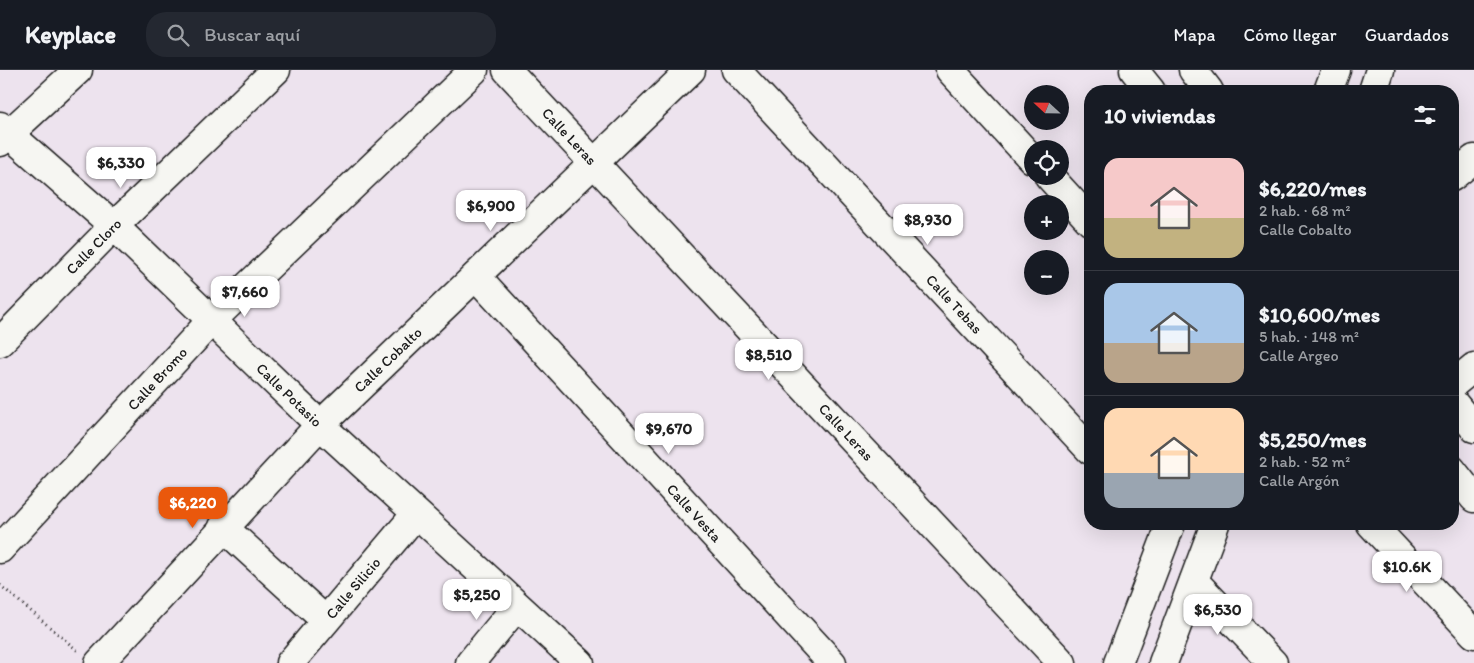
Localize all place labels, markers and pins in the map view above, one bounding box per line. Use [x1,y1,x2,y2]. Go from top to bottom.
pin: $6,330 [80,146,162,189]
pin: $6,900 [450,190,532,232]
pin: $8,930 [887,204,969,246]
pin: $7,660 [204,276,286,318]
pin: $8,510 [728,338,810,381]
pin: $9,670 [628,412,710,455]
pin: $6,220 [152,486,234,529]
pin: $10.6K [1366,550,1448,593]
pin: $5,250 [436,578,518,621]
pin: $6,530 [1177,594,1259,636]

